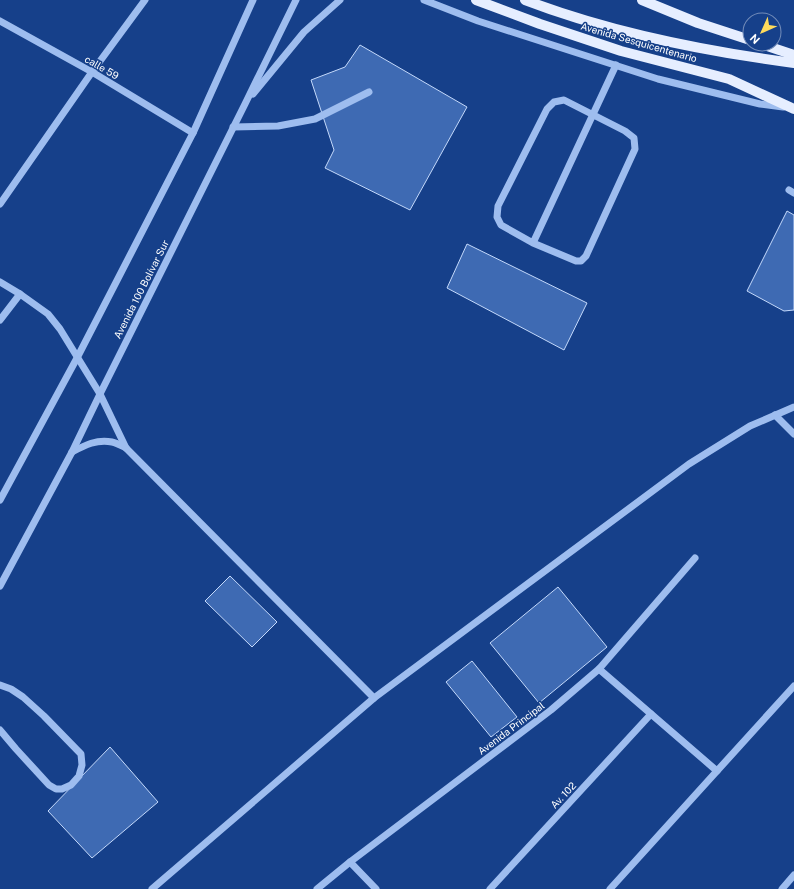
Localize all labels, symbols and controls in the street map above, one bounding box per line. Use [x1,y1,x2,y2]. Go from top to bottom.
north arrow [742,12,782,52]
street label: Avenida Sesquicentenario [580,20,699,64]
text: N [748,32,762,46]
street label: calle 59 [83,52,121,82]
street label: Avenida 100 Bolívar Sur [111,238,171,340]
street label: Avenida Principal [475,699,547,757]
street label: Av. 102 [548,779,578,811]

